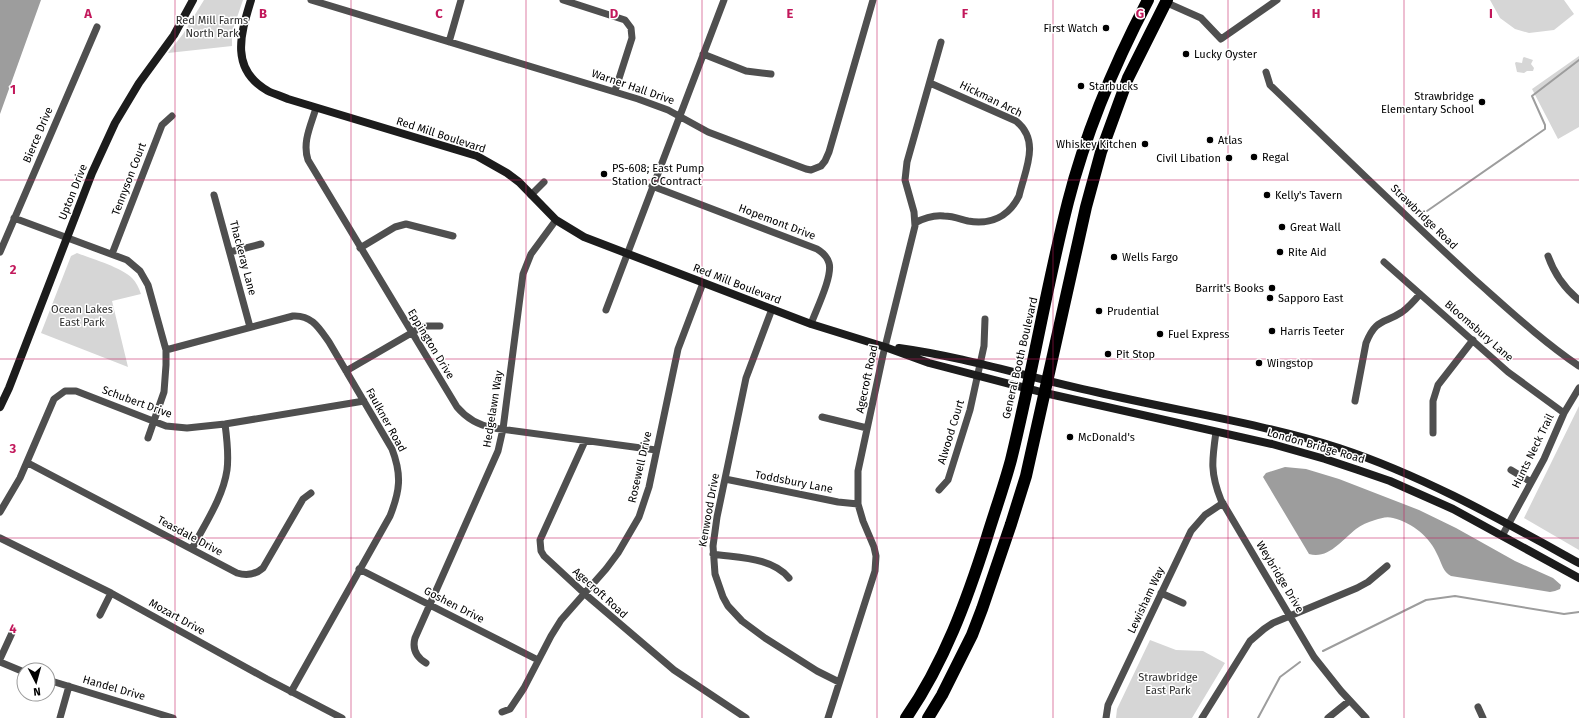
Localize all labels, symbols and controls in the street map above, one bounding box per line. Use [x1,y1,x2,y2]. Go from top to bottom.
text: A [83,6,92,21]
text: B [259,6,267,21]
text: C [435,6,443,21]
text: D [610,6,619,21]
text: E [787,6,794,21]
text: F [962,6,969,21]
text: G [1136,6,1144,21]
text: H [1312,6,1320,21]
text: I [1489,6,1493,21]
park label: Red Mill Farms North Park [176,14,248,40]
place label: First Watch [1044,22,1098,35]
marker: First Watch [1101,23,1111,33]
place label: Lucky Oyster [1194,48,1258,61]
marker: Lucky Oyster [1181,49,1191,59]
street label: Warner Hall Drive [590,67,676,107]
street label: Hickman Arch [958,78,1024,120]
place label: Starbucks [1089,80,1138,93]
marker: Starbucks [1076,81,1086,91]
text: 1 [10,82,16,97]
place label: Strawbridge Elementary School [1381,90,1474,116]
marker: Strawbridge Elementary School [1477,97,1487,107]
street label: Bierce Drive [20,105,56,165]
street label: Red Mill Boulevard [395,114,487,156]
place label: Atlas [1218,134,1242,147]
marker: Atlas [1205,135,1215,145]
place label: Whiskey Kitchen [1056,138,1137,151]
marker: Whiskey Kitchen [1140,139,1150,149]
street label: Tennyson Court [109,141,149,217]
place label: Regal [1262,151,1289,164]
place label: Civil Libation [1156,152,1221,165]
marker: Regal [1249,152,1259,162]
marker: Civil Libation [1224,153,1234,163]
street label: Upton Drive [56,162,90,222]
place label: PS-608; East Pump Station C Contract [612,162,704,188]
marker: PS-608; East Pump Station C Contract [599,169,609,179]
street label: Strawbridge Road [1388,182,1460,252]
place label: Kelly's Tavern [1275,189,1342,202]
marker: Kelly's Tavern [1262,190,1272,200]
street label: Hopemont Drive [737,201,817,243]
street label: Thackeray Lane [227,219,259,297]
place label: Great Wall [1290,221,1341,234]
marker: Great Wall [1277,222,1287,232]
place label: Rite Aid [1288,246,1326,259]
marker: Rite Aid [1275,247,1285,257]
place label: Wells Fargo [1122,251,1178,264]
marker: Wells Fargo [1109,252,1119,262]
street label: Red Mill Boulevard [691,261,783,307]
text: 2 [10,262,17,277]
place label: Barrit's Books [1195,282,1264,295]
marker: Barrit's Books [1267,283,1277,293]
place label: Sapporo East [1278,292,1343,305]
marker: Sapporo East [1265,293,1275,303]
street label: General Booth Boulevard [1000,296,1040,420]
street label: Bloomsbury Lane [1442,298,1516,364]
park label: Ocean Lakes East Park [51,303,113,329]
place label: Prudential [1107,305,1159,318]
marker: Prudential [1094,306,1104,316]
street label: Eppington Drive [405,307,457,381]
place label: Harris Teeter [1280,325,1345,338]
marker: Harris Teeter [1267,326,1277,336]
place label: Fuel Express [1168,328,1229,341]
marker: Fuel Express [1155,329,1165,339]
street label: Agecroft Road [853,344,881,414]
place label: Pit Stop [1116,348,1155,361]
marker: Pit Stop [1103,349,1113,359]
place label: Wingstop [1267,357,1313,370]
marker: Wingstop [1254,358,1264,368]
street label: Hedgelawn Way [480,369,506,449]
street label: Schubert Drive [100,383,174,421]
street label: Faulkner Road [363,386,409,454]
street label: Alwood Court [935,398,967,466]
street label: Hunts Neck Trail [1509,412,1557,490]
street label: London Bridge Road [1266,426,1366,466]
street label: Rosewell Drive [625,430,655,504]
place label: McDonald's [1078,431,1135,444]
marker: McDonald's [1065,432,1075,442]
text: 3 [9,441,17,456]
street label: Toddsbury Lane [754,468,834,496]
street label: Kenwood Drive [696,472,722,548]
street label: Teasdale Drive [155,513,225,559]
street label: Weybridge Drive [1254,539,1306,615]
street label: Lewisham Way [1125,564,1167,635]
street label: Agecroft Road [570,565,630,621]
street label: Goshen Drive [422,584,486,626]
street label: Mozart Drive [147,596,207,638]
text: 4 [9,621,17,636]
north arrow [16,662,56,702]
park label: Strawbridge East Park [1138,671,1198,697]
street label: Handel Drive [81,673,147,703]
text: N [33,685,41,698]

